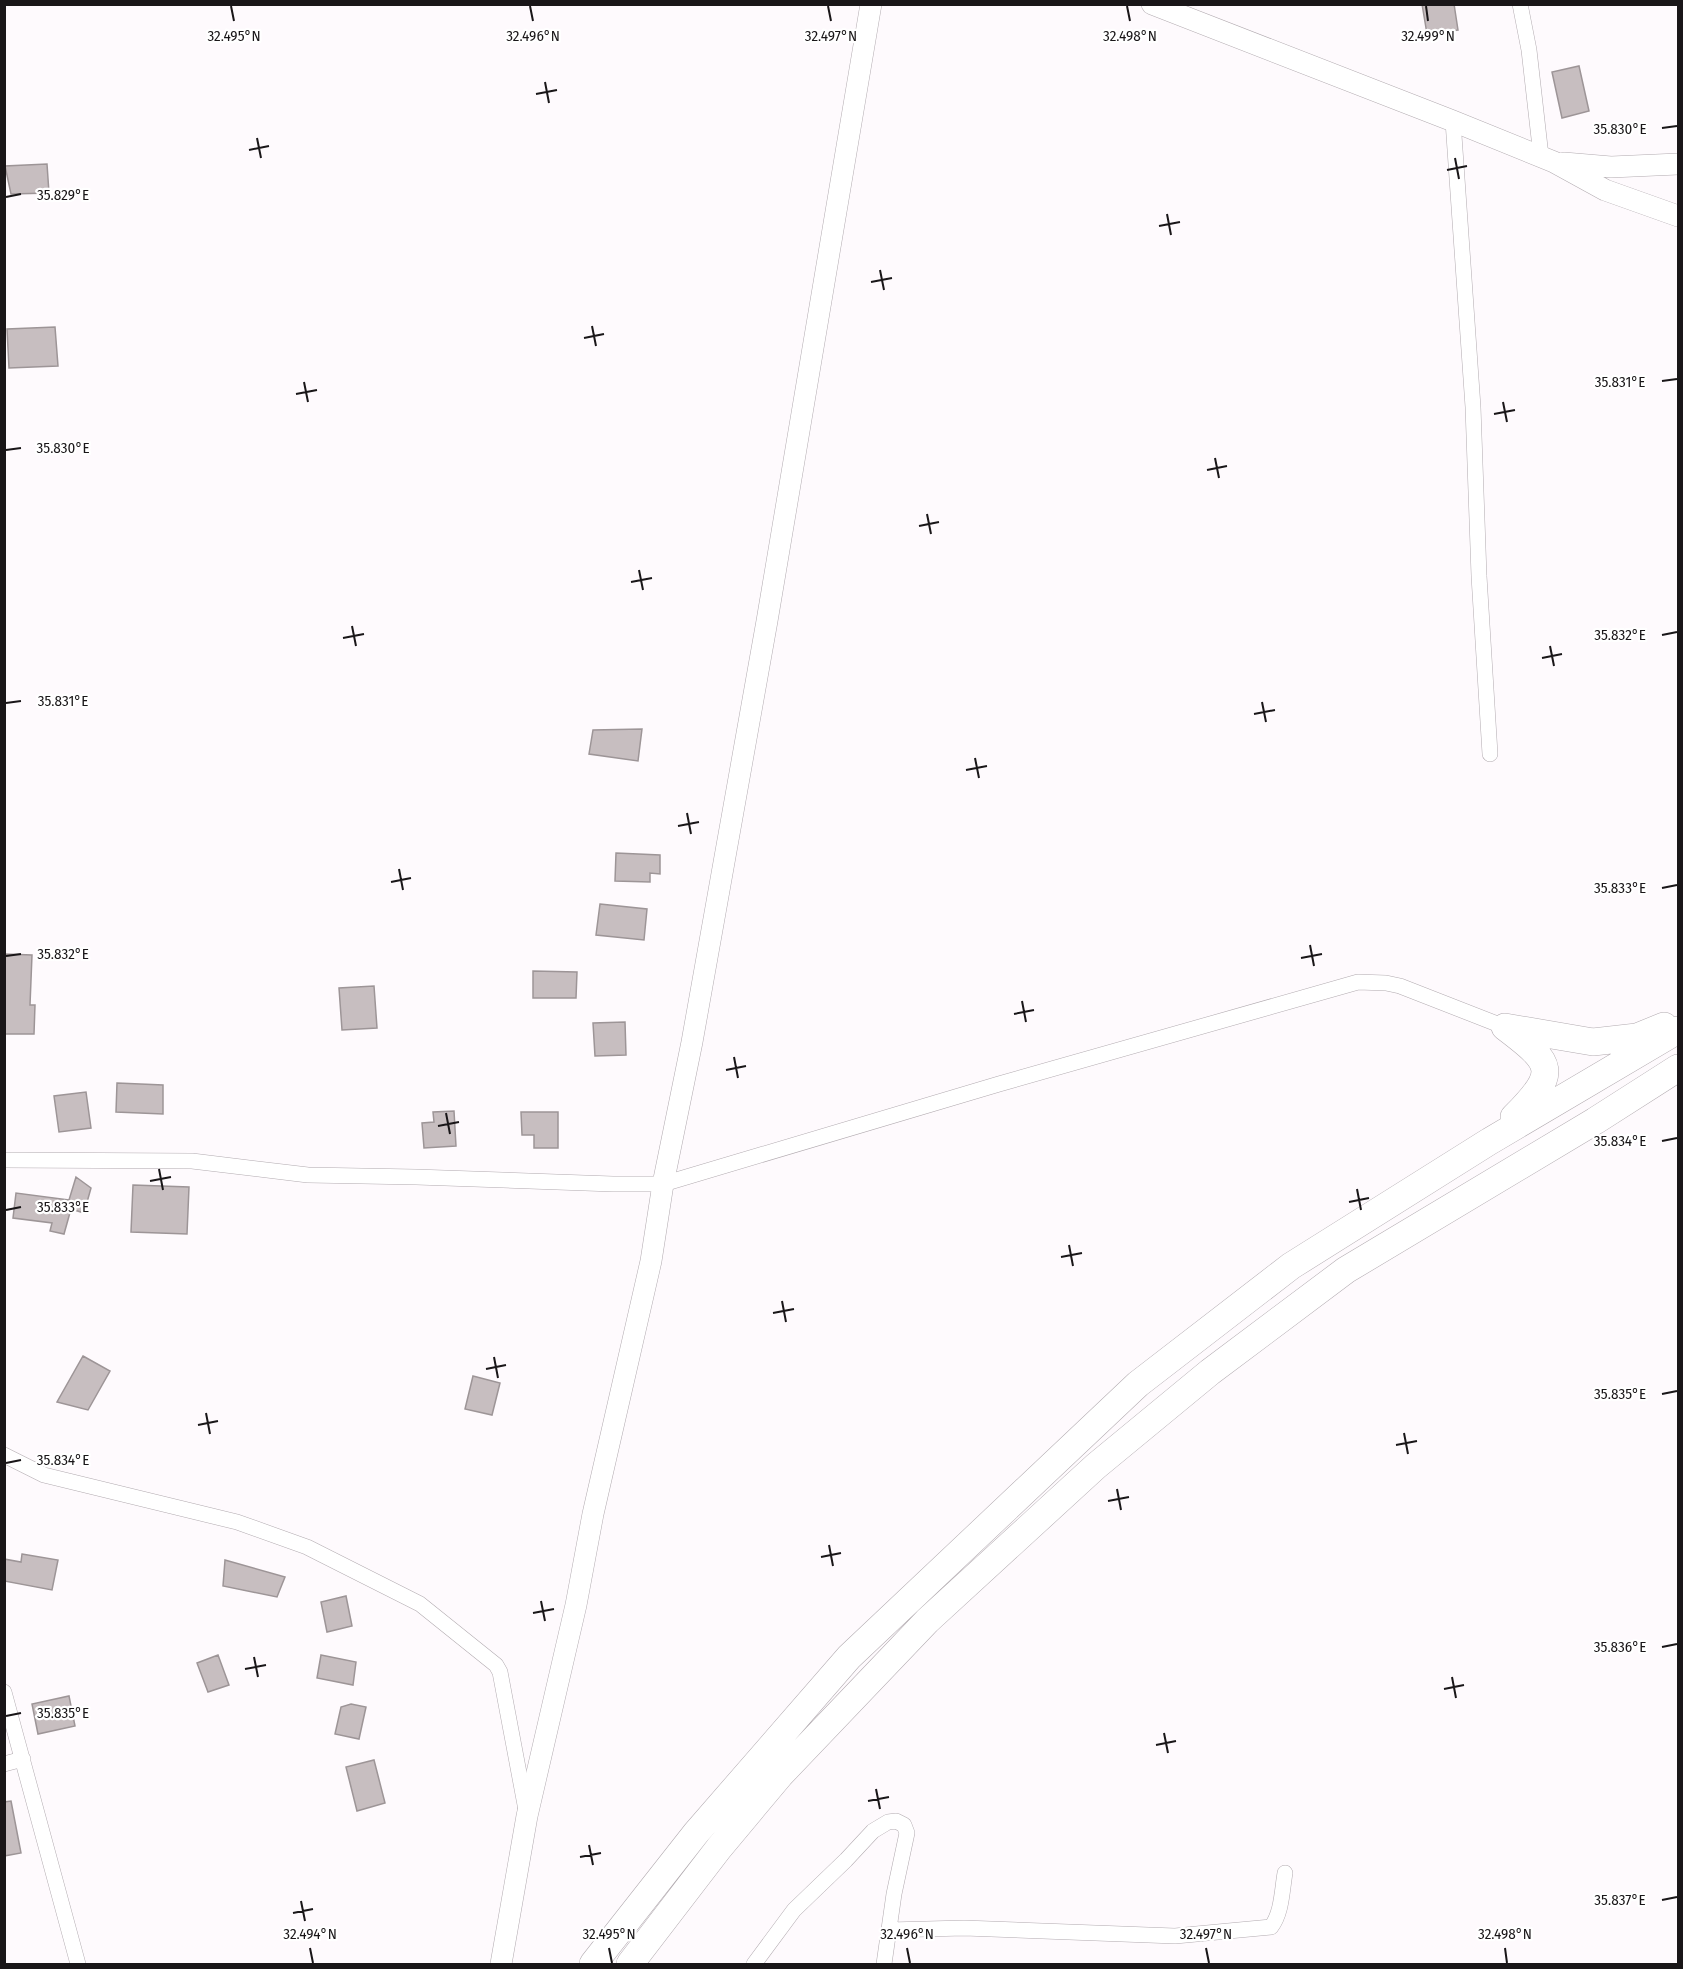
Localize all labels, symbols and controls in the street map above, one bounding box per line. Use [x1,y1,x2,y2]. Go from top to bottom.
text: 32.495°N [207,27,261,45]
text: 32.496°N [506,27,560,45]
text: 32.497°N [805,27,857,45]
text: 32.498°N [1103,27,1157,45]
text: 32.499°N [1401,27,1455,45]
text: 35.830°E [1594,120,1646,138]
text: 35.829°E [37,186,89,204]
text: 35.831°E [1595,373,1645,391]
text: 35.830°E [37,439,89,457]
text: 35.832°E [1594,626,1646,644]
text: 35.831°E [38,692,88,710]
text: 35.833°E [1594,879,1646,897]
text: 35.832°E [37,945,89,963]
text: 35.834°E [1594,1132,1646,1150]
text: 35.833°E [37,1198,89,1216]
text: 35.835°E [1594,1385,1646,1403]
text: 35.834°E [37,1451,89,1469]
text: 35.836°E [1594,1638,1646,1656]
text: 35.835°E [37,1704,89,1722]
text: 35.837°E [1594,1891,1646,1909]
text: 32.494°N [283,1925,337,1943]
text: 32.495°N [582,1925,636,1943]
text: 32.496°N [880,1925,934,1943]
text: 32.497°N [1180,1925,1232,1943]
text: 32.498°N [1478,1925,1532,1943]

